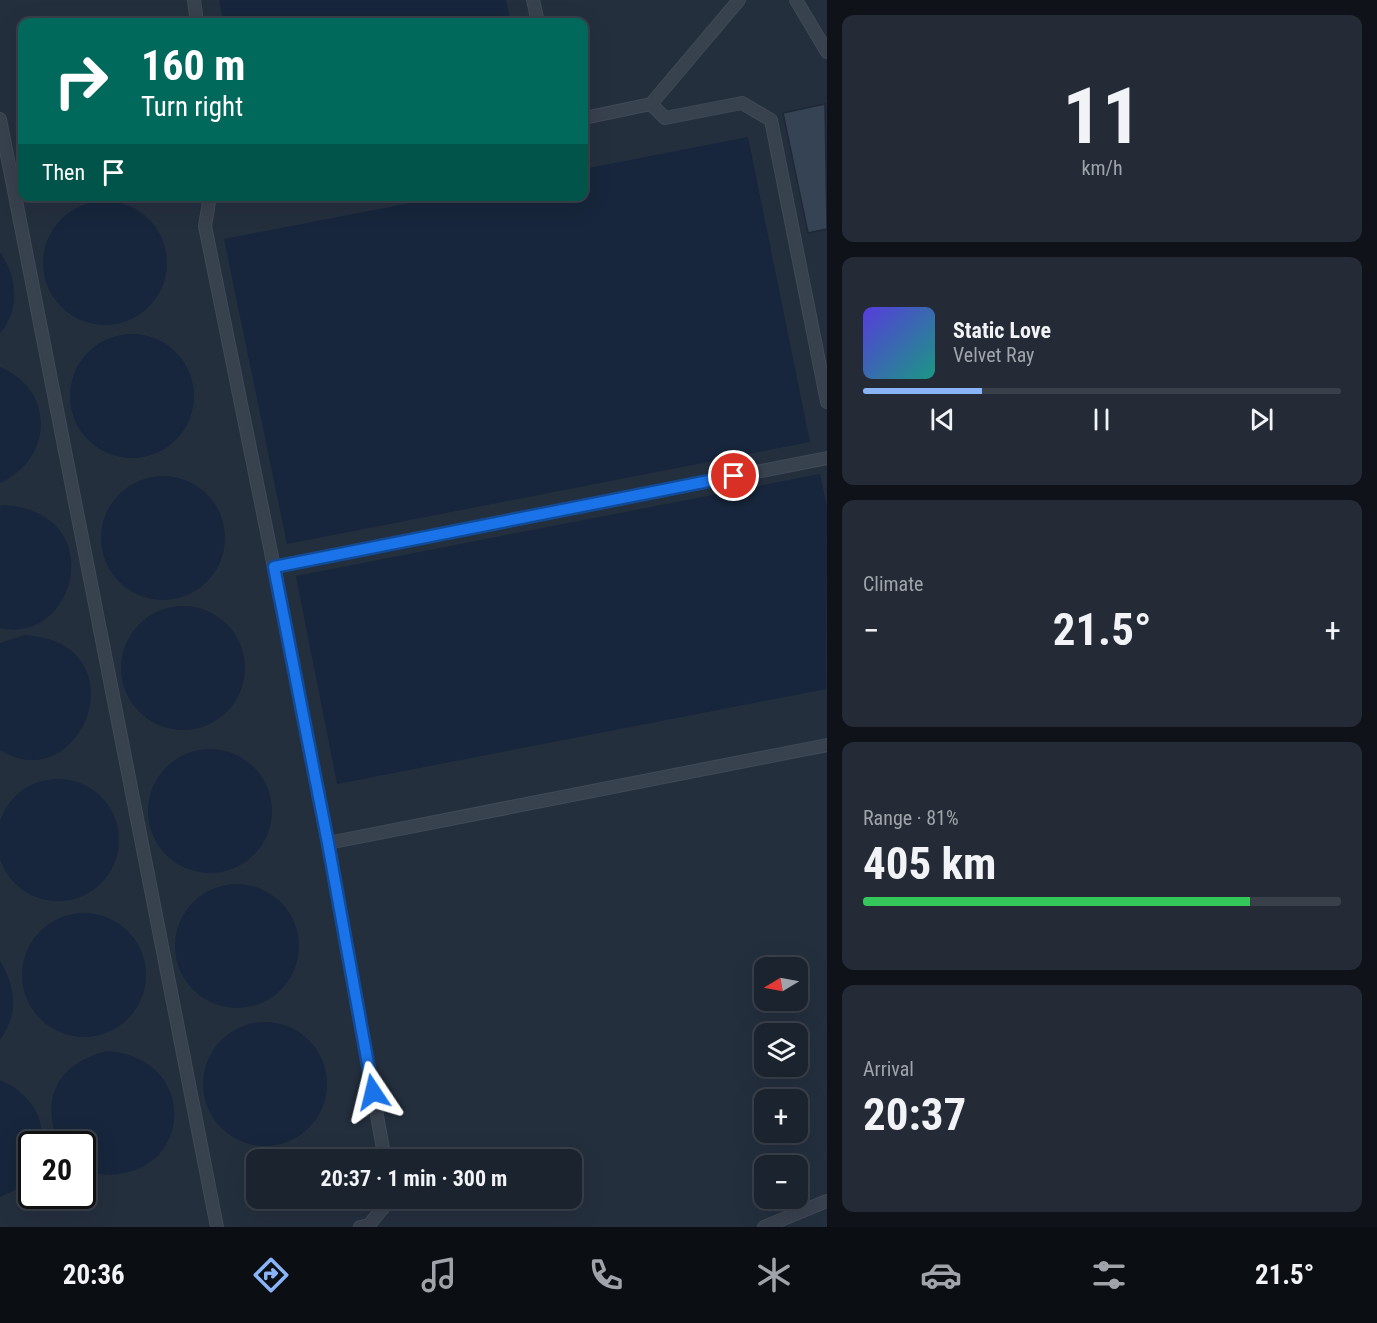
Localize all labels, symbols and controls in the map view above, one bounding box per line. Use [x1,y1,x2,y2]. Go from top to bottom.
text: 160 m [141,41,246,90]
icon: right [42,42,120,120]
text: 11 [1063,71,1141,162]
text: Turn right [141,91,243,123]
icon: arrive [97,156,130,189]
text: km/h [1081,156,1123,180]
text: Then [42,160,85,185]
text: Static Love [953,318,1051,343]
text: Velvet Ray [953,343,1034,367]
icon: previous [926,403,959,436]
icon: pause [1085,403,1118,436]
icon: next [1245,403,1278,436]
pin [708,450,759,501]
icon: arrive [717,459,750,492]
text: Climate [863,572,923,596]
text: 21.5° [1053,603,1151,656]
text: − [863,611,880,650]
text: + [1325,611,1341,650]
text: Range · 81% [863,806,959,830]
text: 405 km [863,837,996,890]
north arrow [754,957,808,1011]
map controls [754,957,808,1209]
button: layers [754,1023,808,1077]
text: Arrival [863,1057,914,1081]
position arrow [341,1060,405,1124]
text: 20:37 [863,1088,966,1141]
button: + [754,1089,808,1143]
speed limit sign: 20 [18,1131,96,1209]
button: − [754,1155,808,1209]
text: 20:37 · 1 min · 300 m [321,1166,507,1191]
icon: directions [250,1254,292,1296]
icon: music [418,1254,460,1296]
icon: phone [585,1254,627,1296]
icon: climate [753,1254,795,1296]
icon: car [920,1254,962,1296]
icon: filters [1088,1254,1130,1296]
text: 20:36 [63,1259,125,1291]
text: 21.5° [1255,1259,1314,1291]

